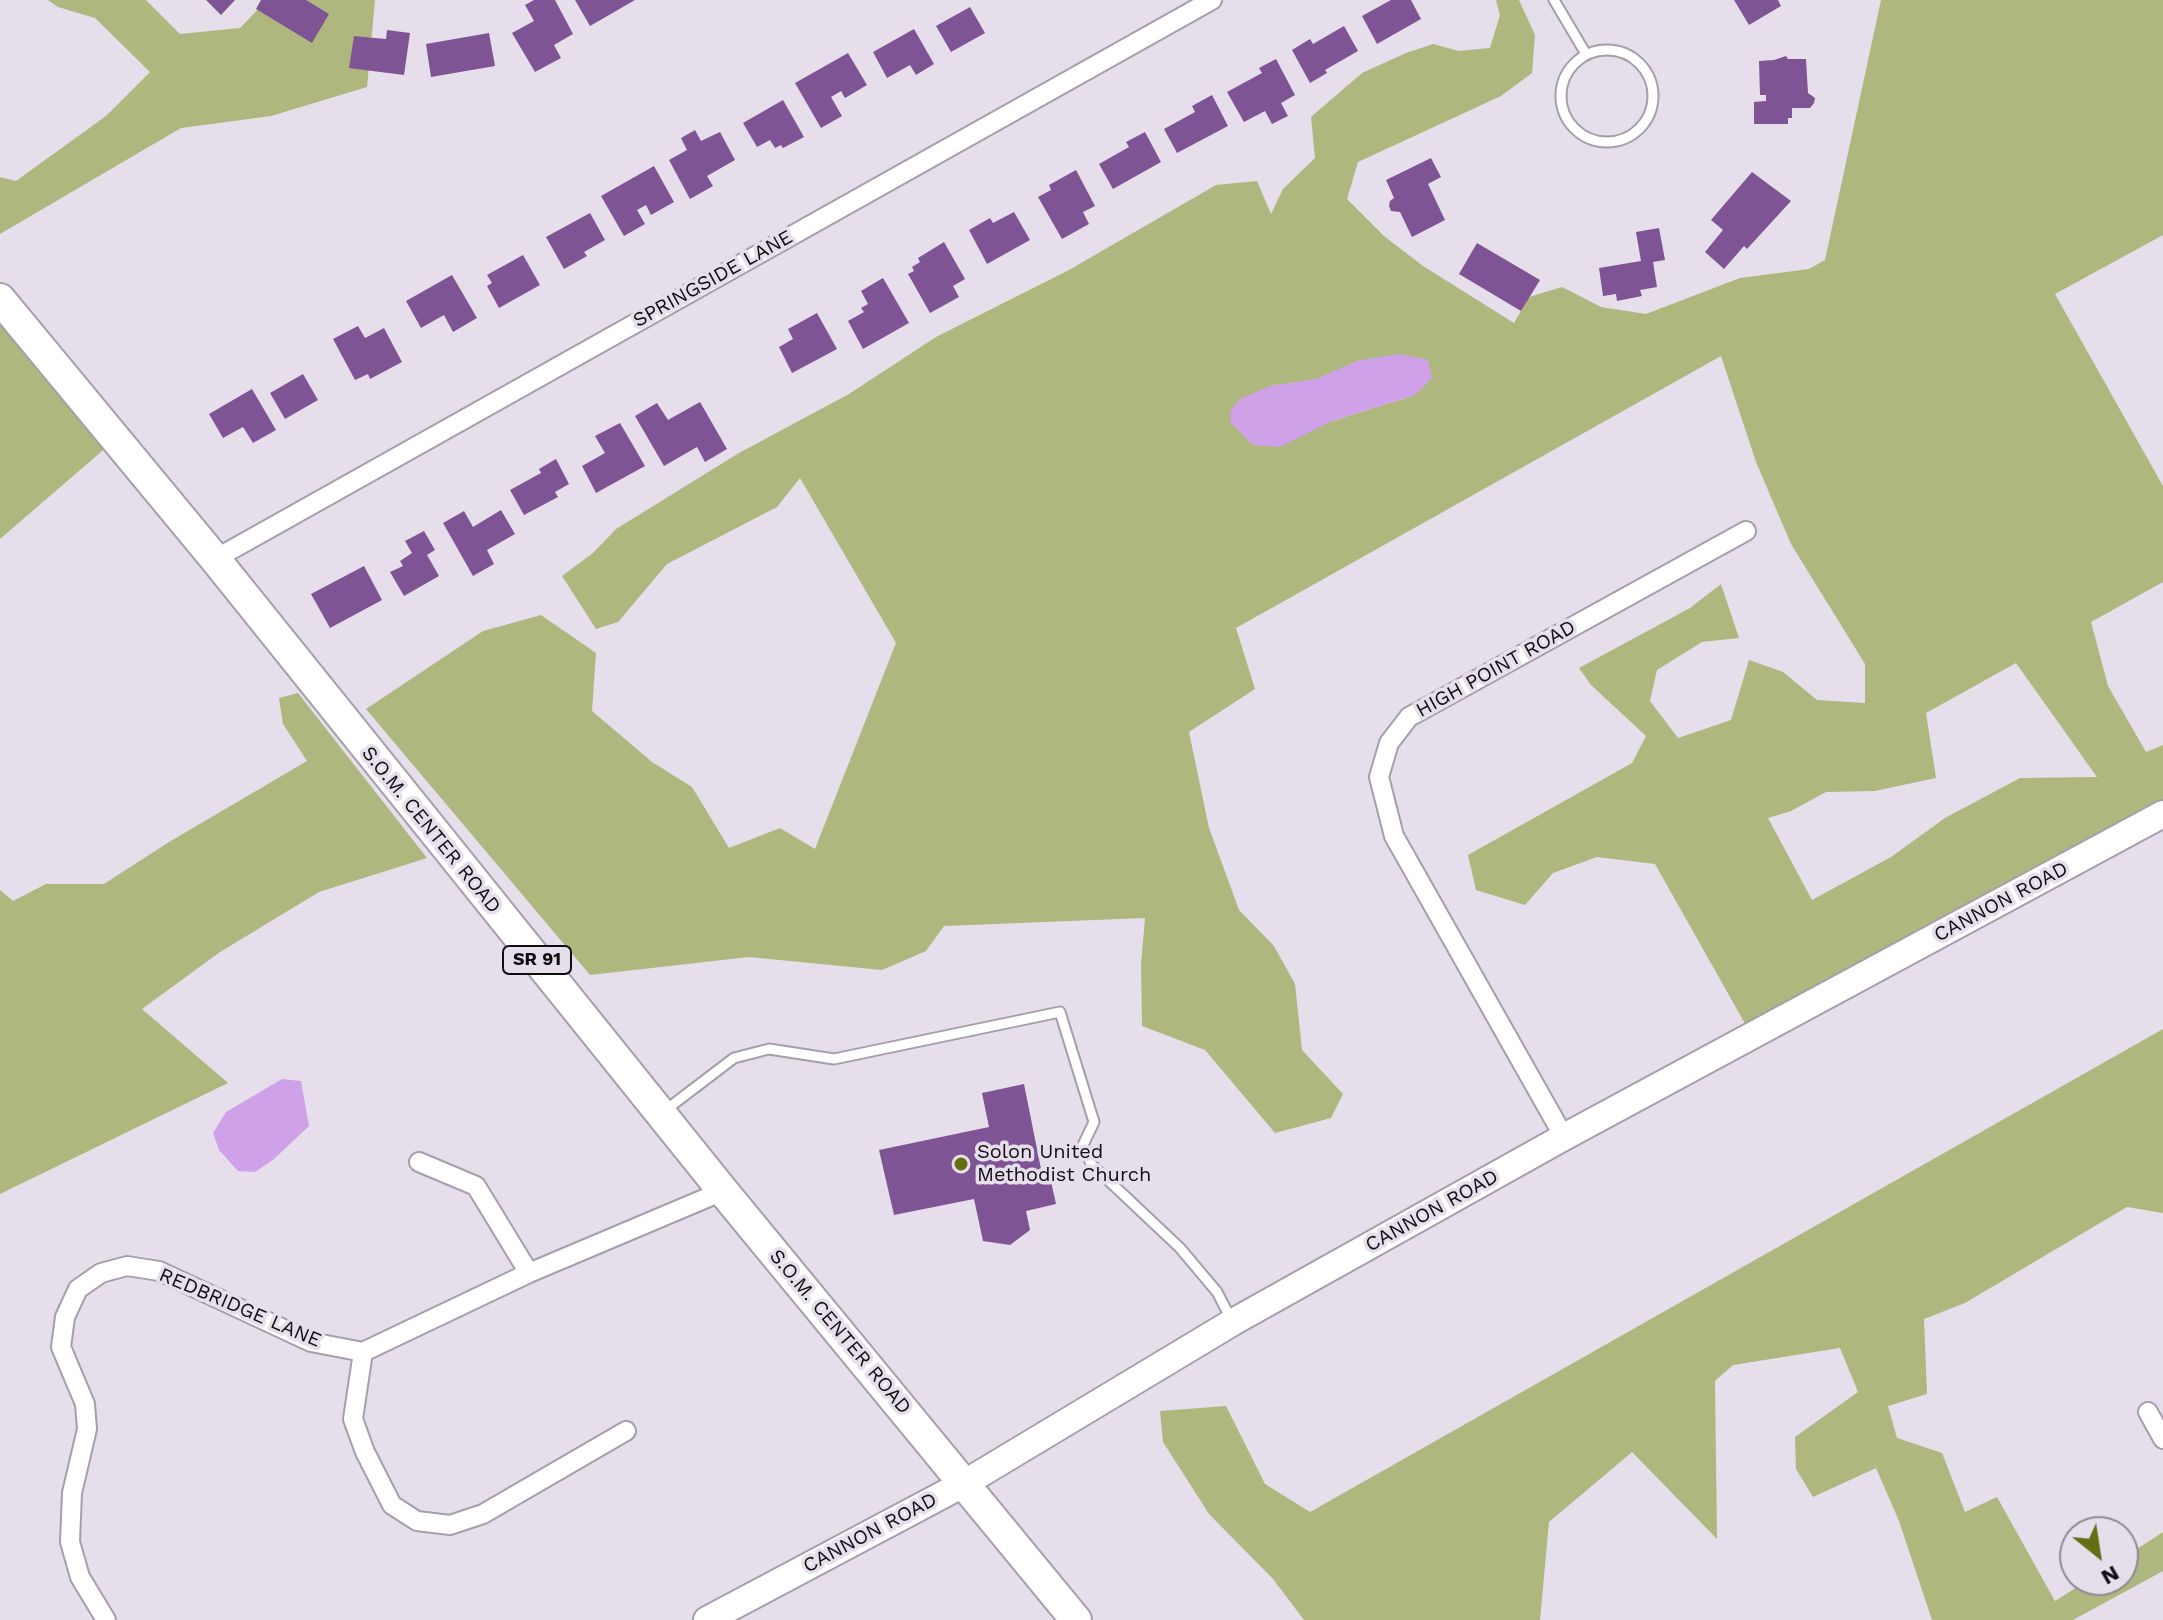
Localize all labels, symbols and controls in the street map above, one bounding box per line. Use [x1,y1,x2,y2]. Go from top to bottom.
street label: SPRINGSIDE LANE [629,225,797,333]
street label: HIGH POINT ROAD [1412,615,1580,723]
street label: S.O.M. CENTER ROAD [356,742,506,918]
street label: CANNON ROAD [1930,857,2072,947]
road number: SR 91 [503,946,571,974]
place label: Solon United Methodist Church [977,1140,1151,1187]
marker: Solon United Methodist Church [952,1155,970,1173]
street label: CANNON ROAD [1361,1165,1503,1257]
street label: S.O.M. CENTER ROAD [764,1245,916,1419]
street label: REDBRIDGE LANE [155,1263,325,1353]
street label: CANNON ROAD [799,1488,941,1578]
north arrow [2059,1516,2139,1596]
text: N [2097,1561,2124,1590]

